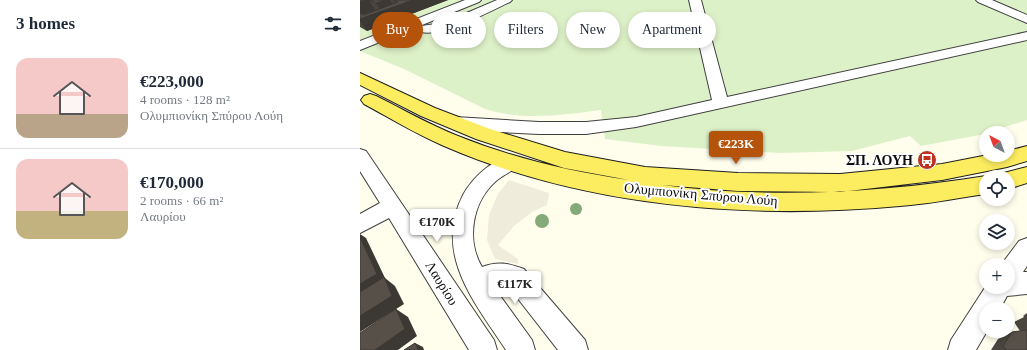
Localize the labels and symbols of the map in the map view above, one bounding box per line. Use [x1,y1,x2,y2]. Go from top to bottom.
north arrow [979,126,1015,162]
pin: €223K [708,131,764,165]
bus stop icon: ΣΠ. ΛΟΥΗ [916,149,938,171]
place label: ΣΠ. ΛΟΥΗ [846,153,913,168]
street label: Ολυμπιονίκη Σπύρου Λούη [624,180,778,209]
pin: €170K [409,209,465,243]
street label: Λαυρίου [422,258,461,308]
pin: €117K [487,271,543,305]

